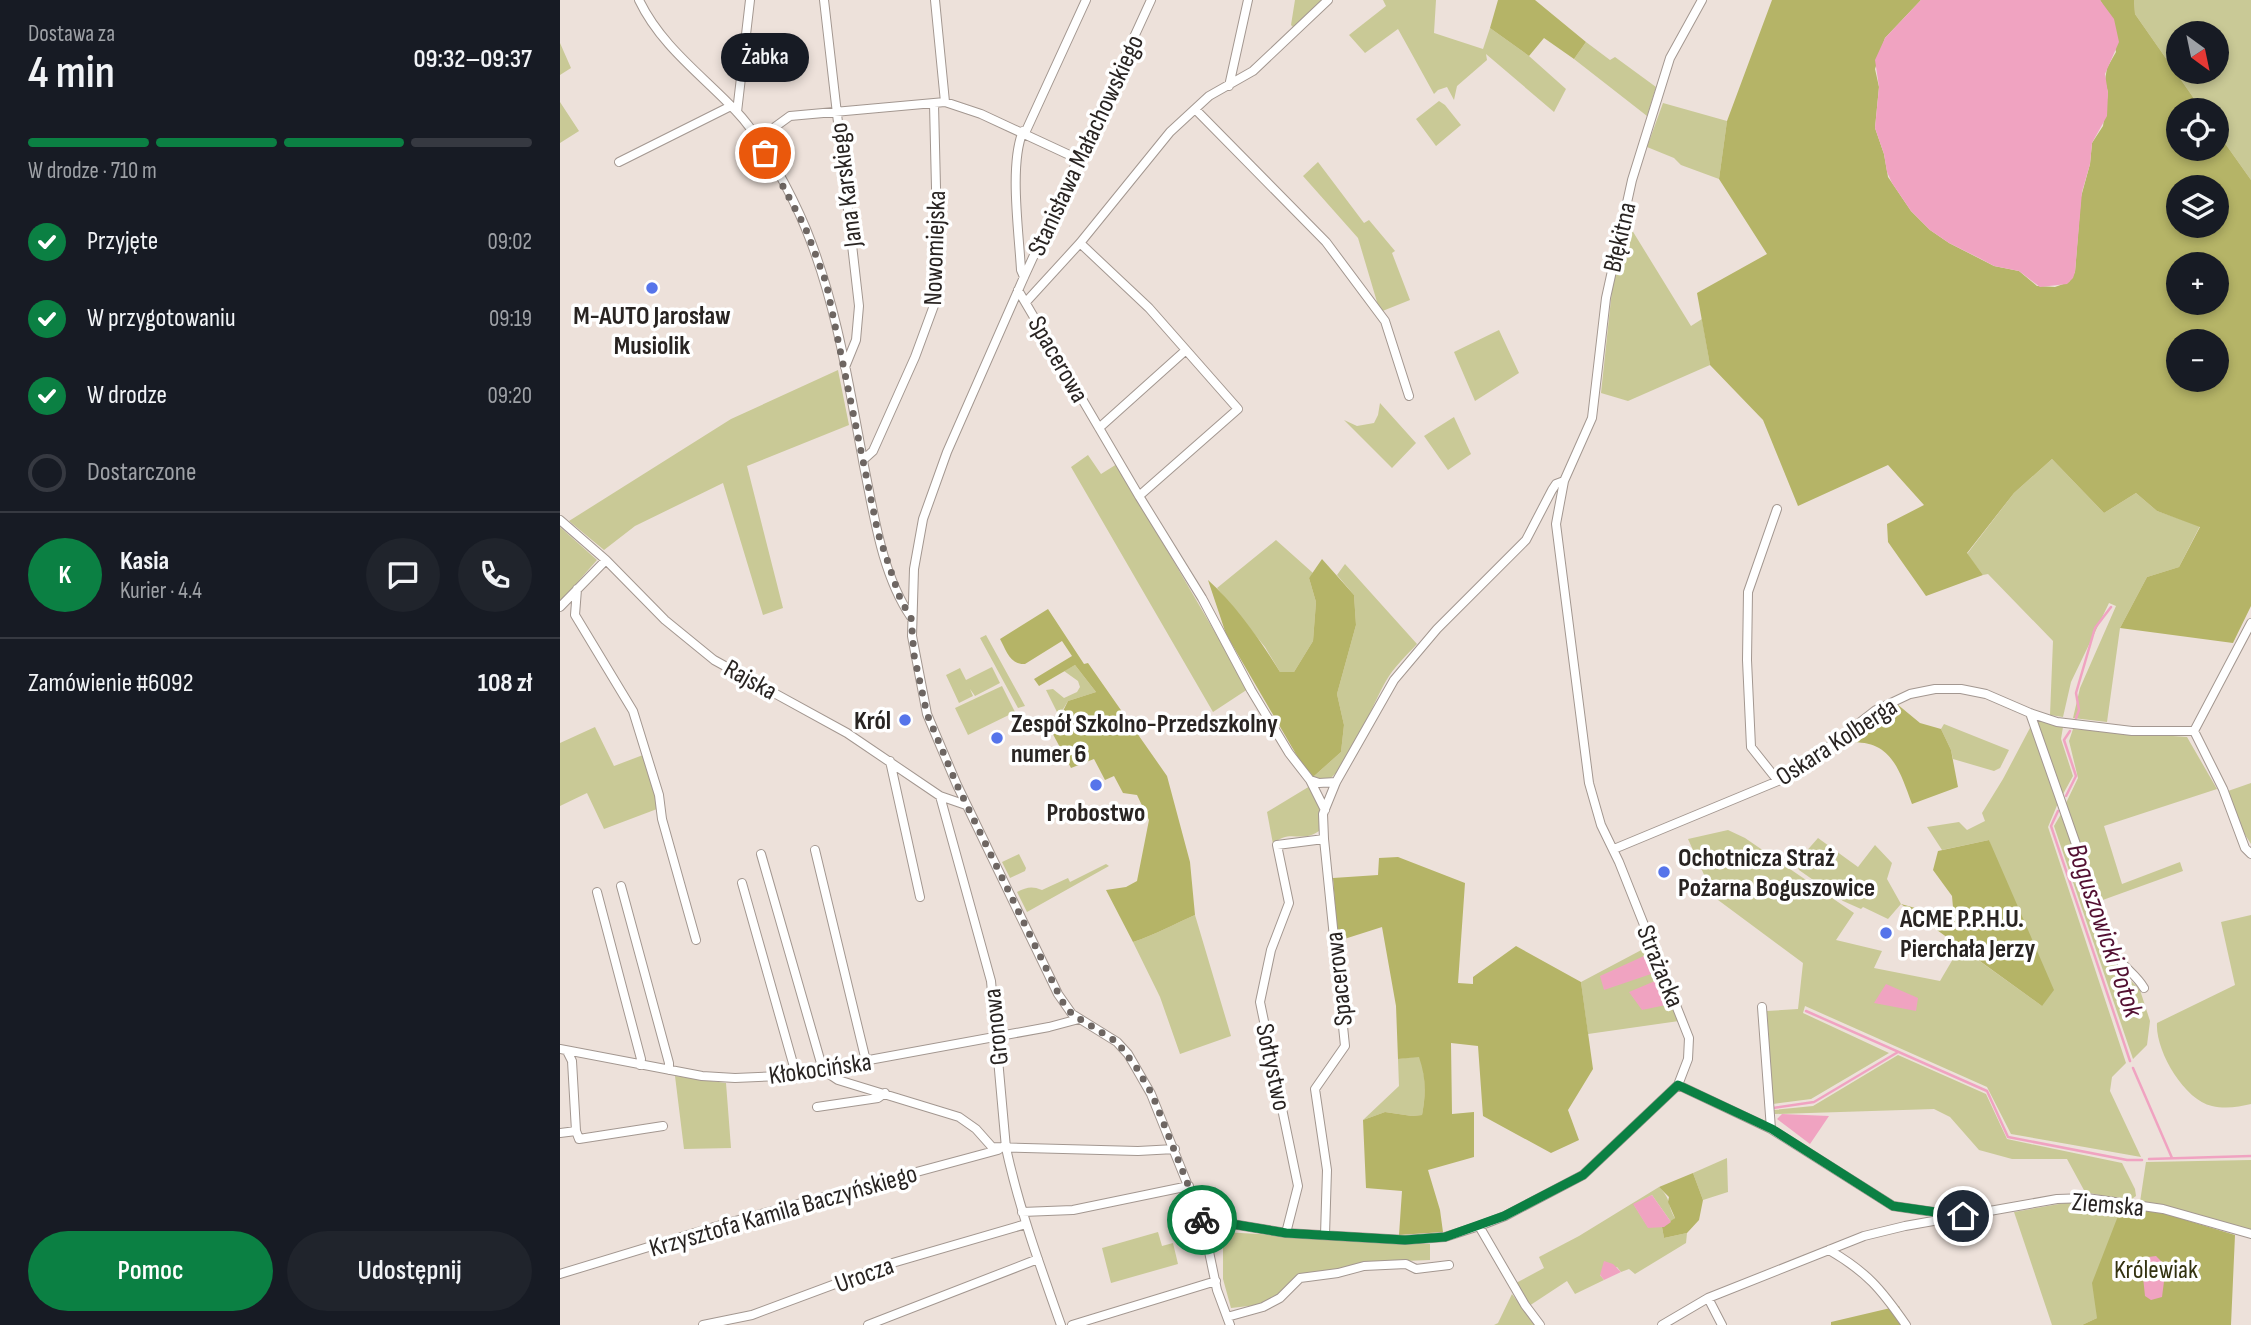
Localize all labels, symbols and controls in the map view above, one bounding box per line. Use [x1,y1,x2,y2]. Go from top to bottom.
text: Dostawa za [28,20,115,48]
north arrow [2166,21,2230,84]
map controls [2166,21,2229,392]
street label: Stanisława Małachowskiego [1022,30,1151,261]
callout: Żabka [721,34,809,83]
text: Żabka [741,43,789,71]
text: 09:32–09:37 [413,44,532,75]
text: 4 min [28,46,115,101]
button: locate [2166,98,2229,161]
street label: Jana Karskiego [823,121,870,250]
pin [735,123,795,183]
icon: bag [746,134,784,172]
text: W drodze · 710 m [28,157,157,185]
button: layers [2166,175,2229,238]
street label: Nowomiejska [918,190,953,306]
street label: Błękitna [1597,199,1644,275]
icon: check [28,223,66,261]
text: Przyjęte [87,226,158,257]
text: 09:02 [487,228,532,256]
button: + [2166,252,2229,315]
marker: M-AUTO Jarosław Musiolik [644,280,660,296]
icon: check [28,300,66,338]
place label: M-AUTO Jarosław Musiolik [573,301,731,362]
text: W przygotowaniu [87,303,236,334]
text: 09:19 [489,305,532,333]
street label: Spacerowa [1021,311,1095,408]
button: − [2166,329,2229,392]
icon: check [28,377,66,415]
text: W drodze [87,380,167,411]
text: 09:20 [487,382,532,410]
text: Dostarczone [87,457,196,488]
button: chat [366,538,440,612]
button: phone [458,538,532,612]
text: Kasia [120,546,169,577]
text: K [59,560,71,591]
text: Kurier · 4.4 [120,577,202,605]
street label: Rajska [718,653,782,707]
text: Zamówienie #6092 [28,668,193,699]
text: 108 zł [478,668,532,699]
street label: Oskara Kolberga [1770,692,1903,793]
place label: Król [854,706,891,737]
place label: Zespół Szkolno-Przedszkolny numer 6 [1011,709,1278,770]
marker: Król [897,712,913,728]
marker: Zespół Szkolno-Przedszkolny numer 6 [989,730,1005,746]
marker: Probostwo [1088,777,1104,793]
place label: Probostwo [1047,798,1145,829]
water label: Boguszowicki Potok [2059,839,2150,1023]
place label: Ochotnicza Straż Pożarna Boguszowice [1678,843,1875,904]
marker: Ochotnicza Straż Pożarna Boguszowice [1656,864,1672,880]
place label: ACME P.P.H.U. Pierchała Jerzy [1899,904,2035,965]
street label: Strażacka [1629,921,1690,1012]
marker: ACME P.P.H.U. Pierchała Jerzy [1878,925,1894,941]
street label: Spacerowa [1319,930,1360,1028]
street label: Gronowa [977,987,1016,1067]
street label: Sołtystwo [1248,1021,1297,1114]
street label: Kłokocińska [767,1047,874,1092]
street label: Krzysztofa Kamila Baczyńskiego [646,1158,921,1265]
courier [1167,1185,1237,1255]
pin [1933,1186,1993,1246]
street label: Ziemska [2071,1187,2145,1224]
icon: home [1944,1197,1982,1235]
icon: bike [1183,1201,1221,1239]
button: Pomoc [28,1231,273,1311]
button: Udostępnij [287,1231,532,1311]
street label: Urocza [831,1251,898,1300]
park label: Królewiak [2114,1255,2198,1286]

